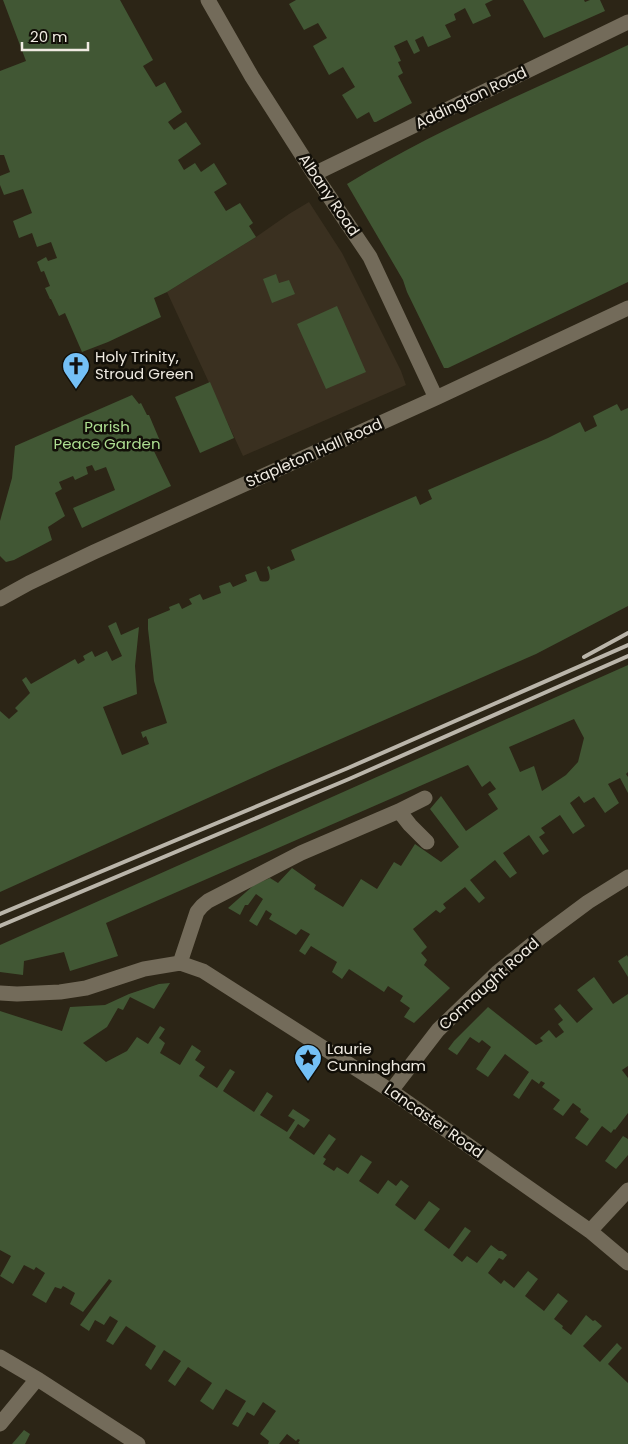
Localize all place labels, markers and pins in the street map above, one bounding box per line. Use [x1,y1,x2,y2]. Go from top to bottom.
place label: Holy Trinity, Stroud Green [95,346,194,384]
church icon: Holy Trinity, Stroud Green [61,351,91,390]
place label: Laurie Cunningham [327,1038,426,1076]
place icon: Laurie Cunningham [293,1043,323,1082]

